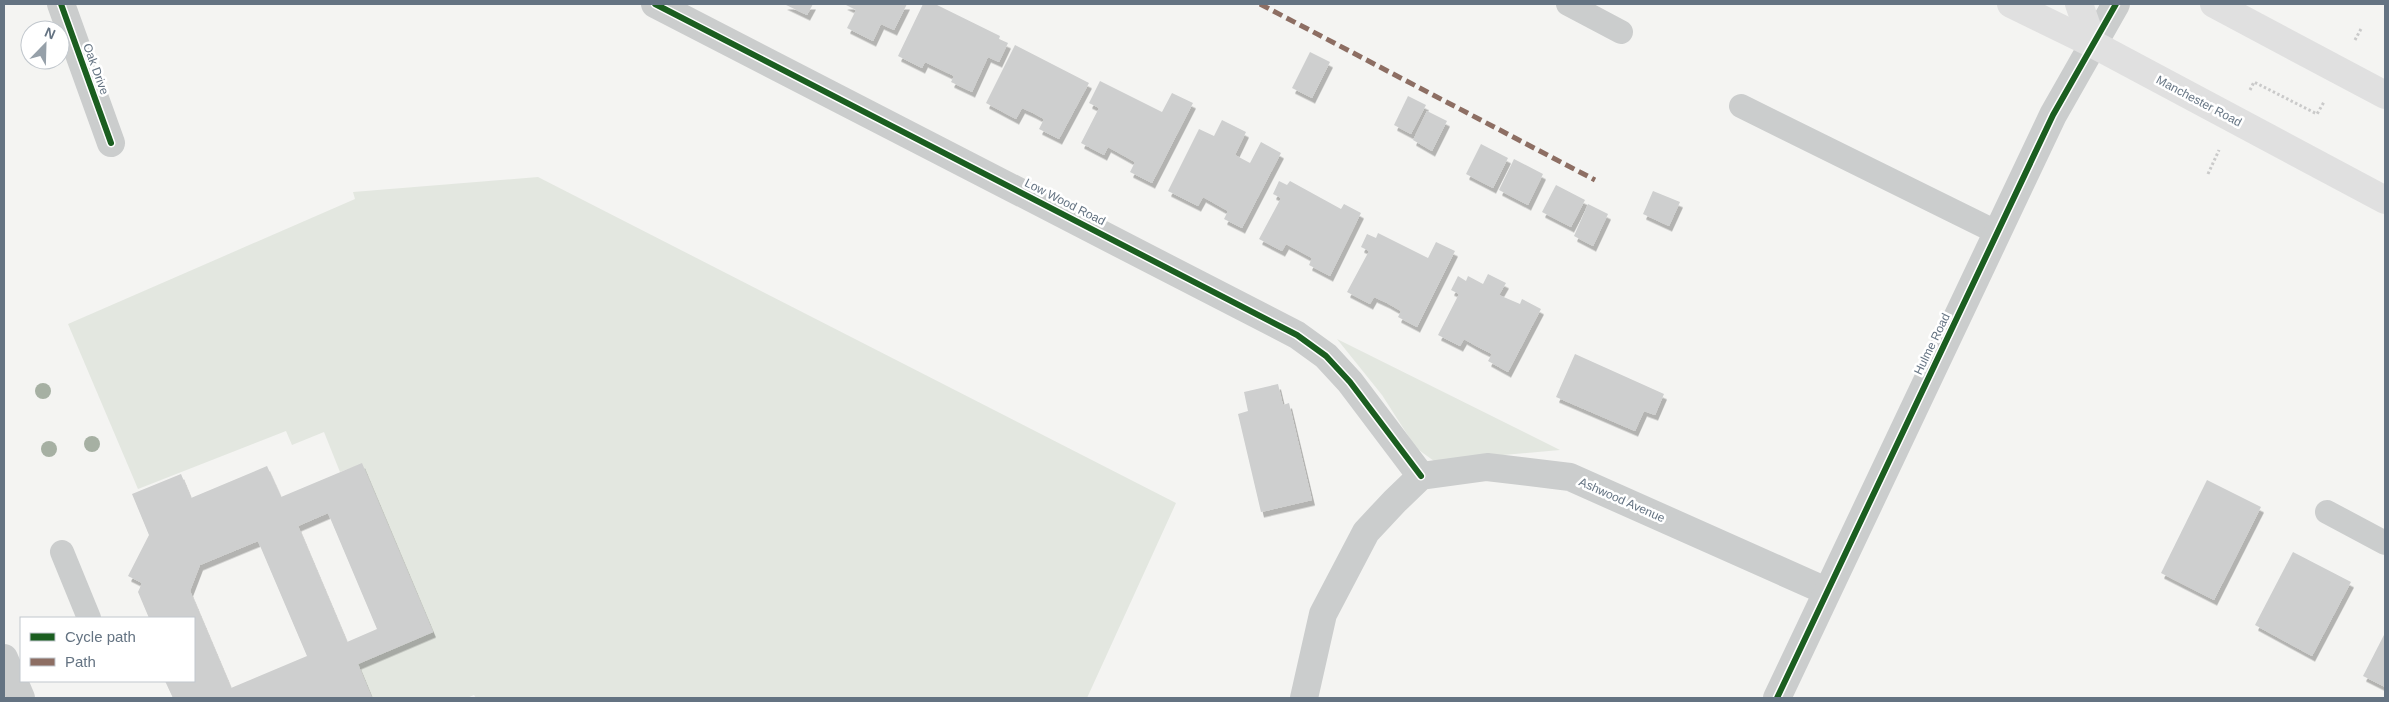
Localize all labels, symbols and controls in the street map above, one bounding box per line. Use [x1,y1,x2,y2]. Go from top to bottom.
north arrow [20,20,70,70]
text: N [42,24,58,42]
street label: Oak Drive [80,42,112,97]
street label: Manchester Road [2154,73,2244,129]
street label: Low Wood Road [1022,176,1108,228]
street label: Hulme Road [1911,311,1953,377]
street label: Ashwood Avenue [1577,475,1667,525]
legend [20,617,195,682]
text: Cycle path [65,628,136,645]
text: Path [65,653,96,670]

